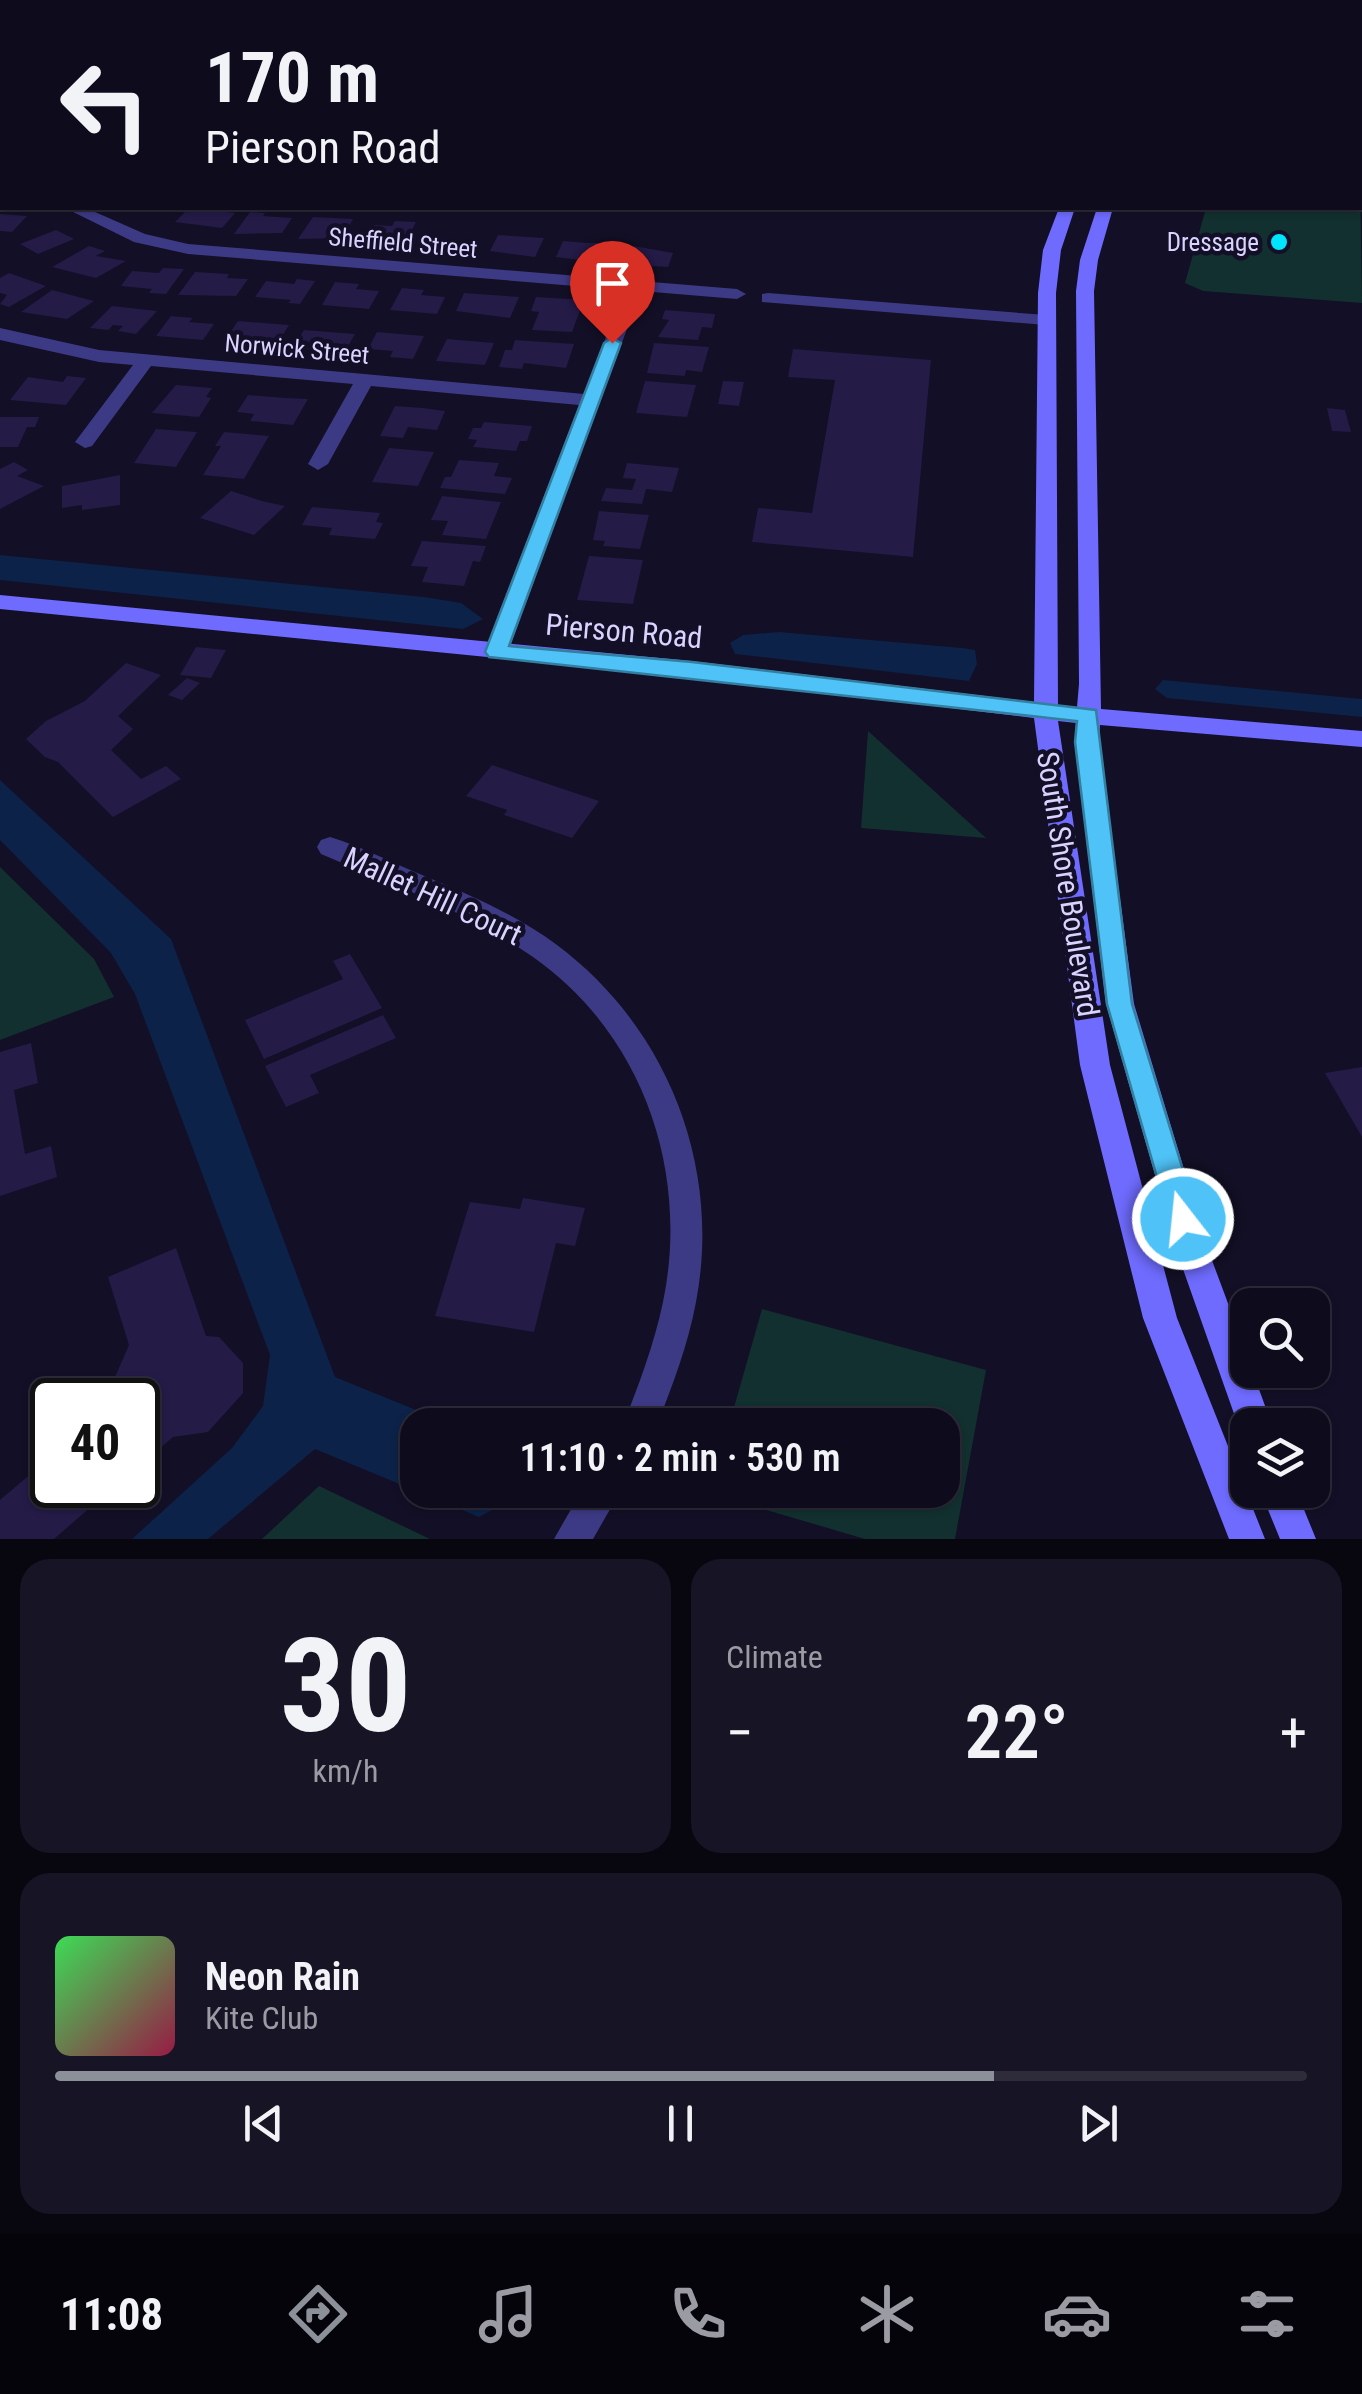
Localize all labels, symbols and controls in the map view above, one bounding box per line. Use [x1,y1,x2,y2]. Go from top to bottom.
text: 170 m [205,37,379,119]
icon: left [40,40,170,170]
text: Pierson Road [205,121,441,174]
street label: Sheffield Street [327,222,479,264]
place label: Dressage [1167,228,1259,257]
marker: Dressage [1268,231,1290,253]
pin [570,241,655,344]
icon: arrive [585,256,640,311]
street label: Norwick Street [224,328,370,370]
street label: Pierson Road [544,607,704,655]
street label: South Shore Boulevard [1030,749,1106,1019]
street label: Mallet Hill Court [339,840,527,952]
position arrow [1131,1167,1235,1271]
map controls [1230,1288,1330,1508]
button: search [1230,1288,1330,1388]
speed limit sign: 40 [30,1378,160,1508]
button: layers [1230,1408,1330,1508]
text: 11:10 · 2 min · 530 m [520,1436,840,1480]
text: 30 [280,1610,411,1763]
text: Climate [726,1638,823,1676]
text: 22° [964,1688,1069,1776]
text: − [726,1701,754,1765]
text: + [1280,1701,1307,1765]
text: km/h [313,1752,378,1790]
text: Neon Rain [205,1955,360,1999]
text: Kite Club [205,1999,318,2037]
icon: previous [236,2096,291,2151]
icon: pause [653,2096,708,2151]
icon: next [1071,2096,1126,2151]
icon: directions [283,2279,353,2349]
icon: music [473,2279,543,2349]
icon: phone [663,2279,733,2349]
icon: climate [852,2279,922,2349]
icon: car [1042,2279,1112,2349]
icon: filters [1232,2279,1302,2349]
text: 11:08 [60,2288,163,2341]

